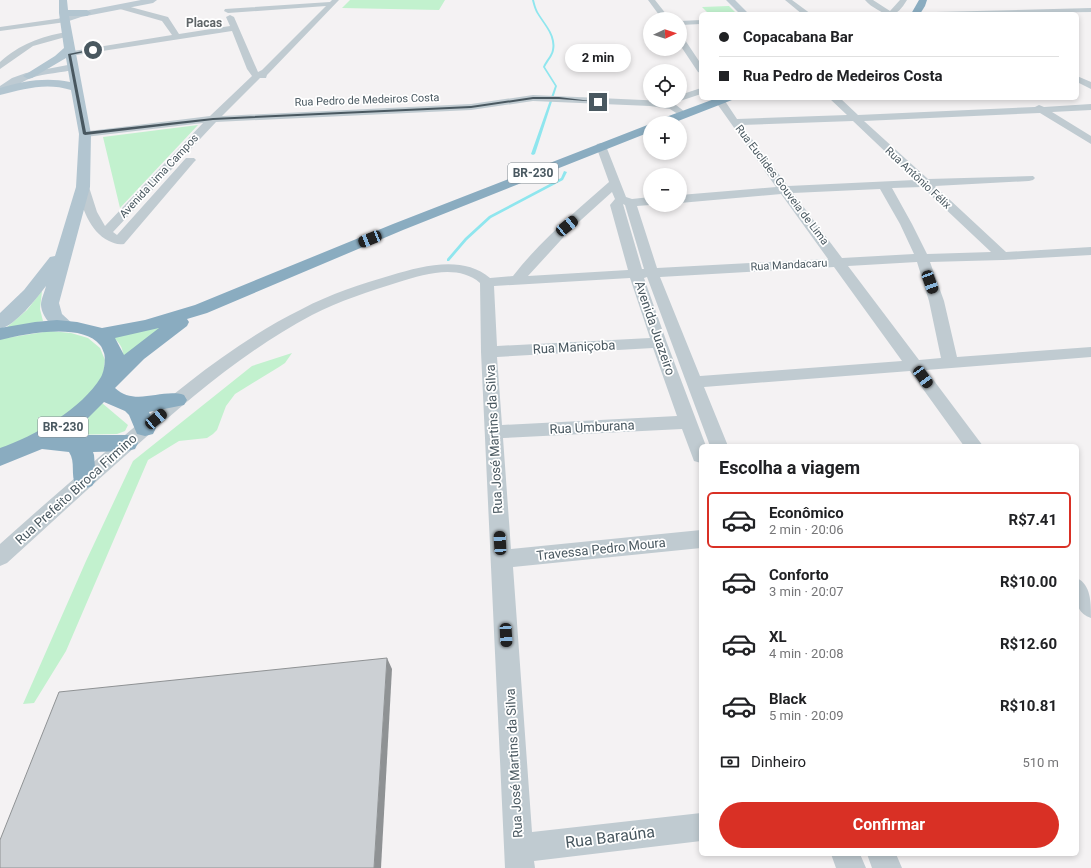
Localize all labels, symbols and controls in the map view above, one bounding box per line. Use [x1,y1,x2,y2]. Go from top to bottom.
north arrow [643,12,687,56]
map controls [643,12,687,212]
district label: Placas [186,16,222,30]
text: Copacabana Bar [743,28,853,46]
route start [84,41,102,59]
callout: 2 min [565,44,631,72]
text: 2 min [582,50,614,65]
button: locate [643,64,687,108]
text: Rua Pedro de Medeiros Costa [743,67,943,85]
street label: Rua Pedro de Medeiros Costa [294,91,440,109]
route end [589,93,607,111]
button: + [643,116,687,160]
street label: Rua Euclides Gouveia de Lima [733,123,831,247]
street label: Avenida Lima Campos [117,131,201,220]
street label: Rua Antônio Félix [883,144,954,212]
road number: BR-230 [508,163,558,183]
button: − [643,168,687,212]
car [554,214,580,238]
car [357,229,383,249]
street label: Rua Mandacaru [750,256,828,274]
car [920,269,940,295]
street label: Avenida Juazeiro [632,279,678,377]
street label: Rua Maniçoba [532,337,616,357]
street label: Rua José Martins da Silva [483,364,505,514]
car [911,364,935,390]
car [143,407,169,431]
road number: BR-230 [38,417,88,437]
street label: Rua Umburana [549,417,635,437]
street label: Rua Prefeito Biroca Firmino [12,431,140,547]
text: Escolha a viagem [719,457,860,478]
icon: car [721,502,757,538]
text: Econômico [769,504,844,522]
text: R$7.41 [1009,511,1057,529]
text: 2 min · 20:06 [769,522,844,537]
car [493,531,507,555]
street label: Travessa Pedro Moura [536,535,666,563]
icon: car [721,564,757,600]
text: Conforto [769,566,829,584]
text: R$10.00 [1000,573,1057,591]
text: 3 min · 20:07 [769,584,844,599]
car [499,623,513,647]
icon: car [721,626,757,662]
text: XL [769,628,787,646]
text: R$12.60 [1000,635,1057,653]
text: 4 min · 20:08 [769,646,844,661]
street label: Rua José Martins da Silva [503,688,525,838]
icon: car [721,688,757,724]
text: Black [769,690,806,708]
text: R$10.81 [1000,697,1057,715]
text: 5 min · 20:09 [769,708,844,723]
icon: cash [719,751,741,773]
text: Dinheiro [751,753,806,771]
text: 510 m [1022,755,1059,770]
button: Confirmar [719,802,1059,848]
street label: Rua Baraúna [564,822,656,852]

